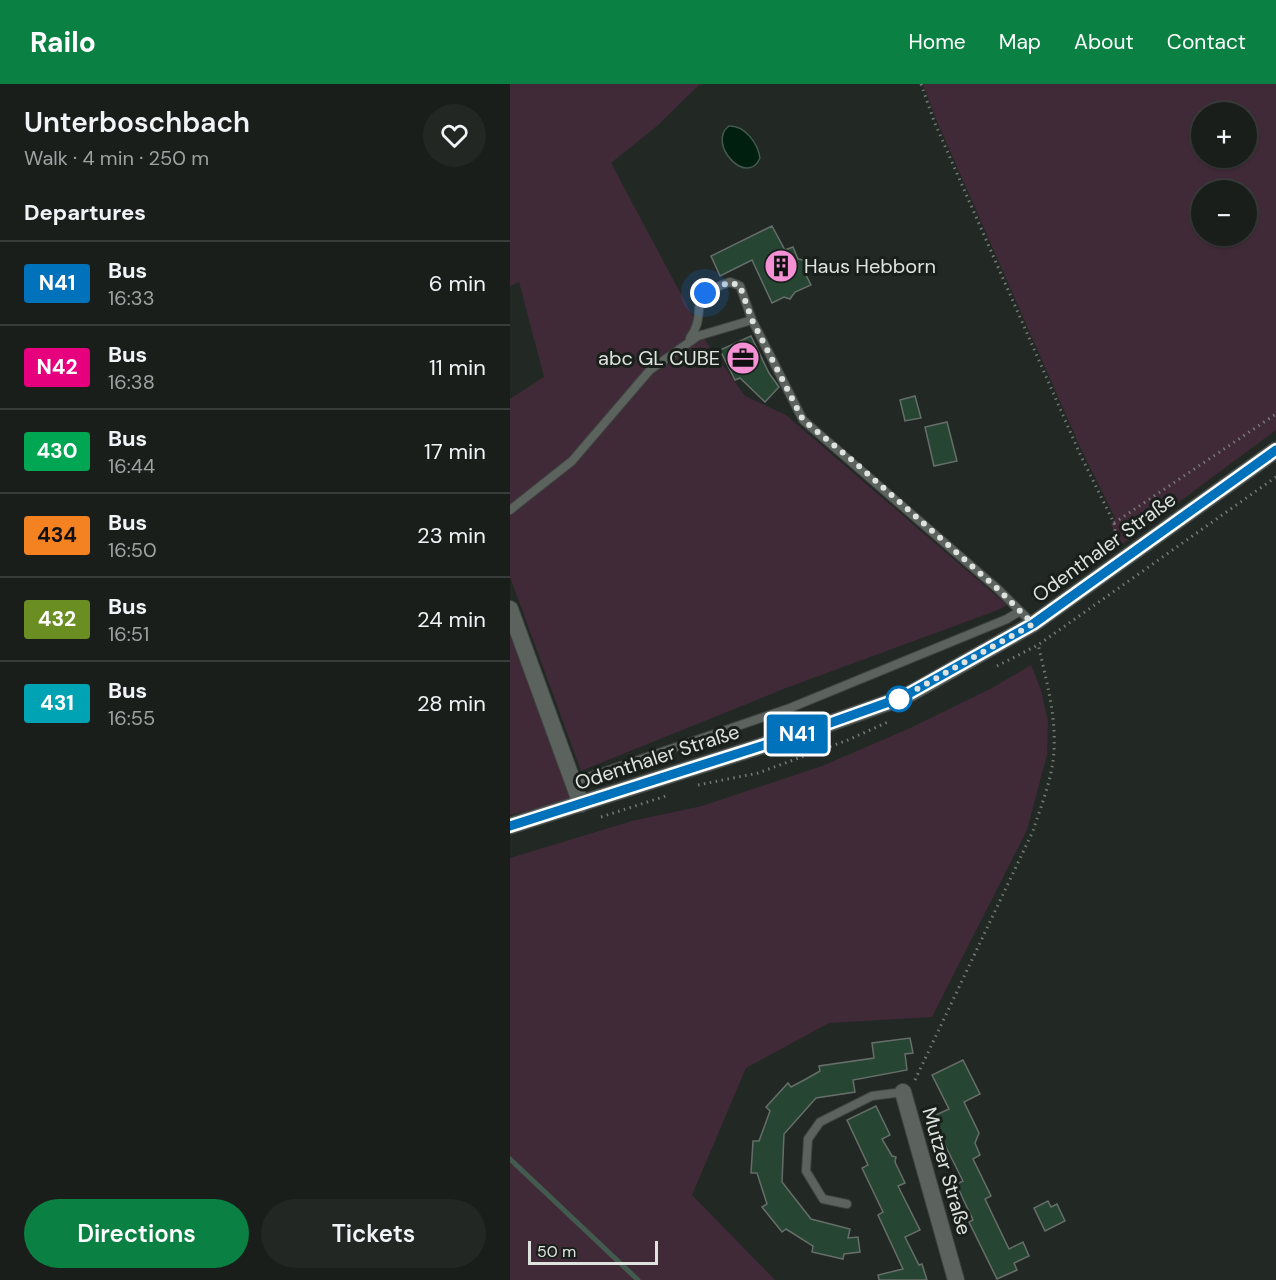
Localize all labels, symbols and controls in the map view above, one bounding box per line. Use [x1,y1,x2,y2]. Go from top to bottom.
text: Railo [30,24,96,61]
text: Home [908,28,966,56]
text: Map [999,28,1041,56]
text: About [1074,28,1134,56]
text: Contact [1167,28,1246,56]
map controls [1191,102,1257,246]
button: + [1191,102,1257,168]
text: Unterboschbach [24,104,250,141]
button: heart [423,104,486,167]
text: Walk · 4 min · 250 m [24,145,209,171]
button: − [1191,180,1257,246]
text: Departures [24,198,146,227]
building icon: Haus Hebborn [763,248,799,284]
place label: Haus Hebborn [804,253,936,279]
text: Bus [108,256,147,285]
text: N41 [39,269,75,297]
text: 6 min [429,269,486,298]
your location [690,278,720,308]
text: 16:33 [108,285,154,311]
text: Bus [108,340,147,369]
office icon: abc GL CUBE [725,340,761,376]
place label: abc GL CUBE [598,345,720,371]
text: N42 [36,353,78,381]
text: 11 min [429,353,486,382]
text: 16:38 [108,369,155,395]
text: Bus [108,424,147,453]
text: 430 [36,437,78,465]
text: 17 min [424,437,486,466]
text: 16:44 [108,453,155,479]
street label: Odenthaler Straße [1027,486,1181,608]
text: Bus [108,508,147,537]
text: 434 [37,521,77,549]
text: 23 min [417,521,486,550]
text: 16:50 [108,537,157,563]
text: Bus [108,592,147,621]
text: 432 [38,605,76,633]
text: 24 min [417,605,486,634]
text: 16:51 [108,621,149,647]
text: Bus [108,676,147,705]
unlabelled marker [886,686,912,712]
text: 431 [40,689,74,717]
text: 28 min [417,689,486,718]
text: 16:55 [108,705,155,731]
line badge: N41 [762,714,832,754]
street label: Odenthaler Straße [571,718,743,796]
text: N41 [779,720,815,748]
street label: Mutzer Straße [916,1104,978,1238]
button: Directions [24,1199,249,1268]
button: Tickets [261,1199,486,1268]
scale bar [528,1238,658,1266]
text: 50 m [537,1241,576,1262]

